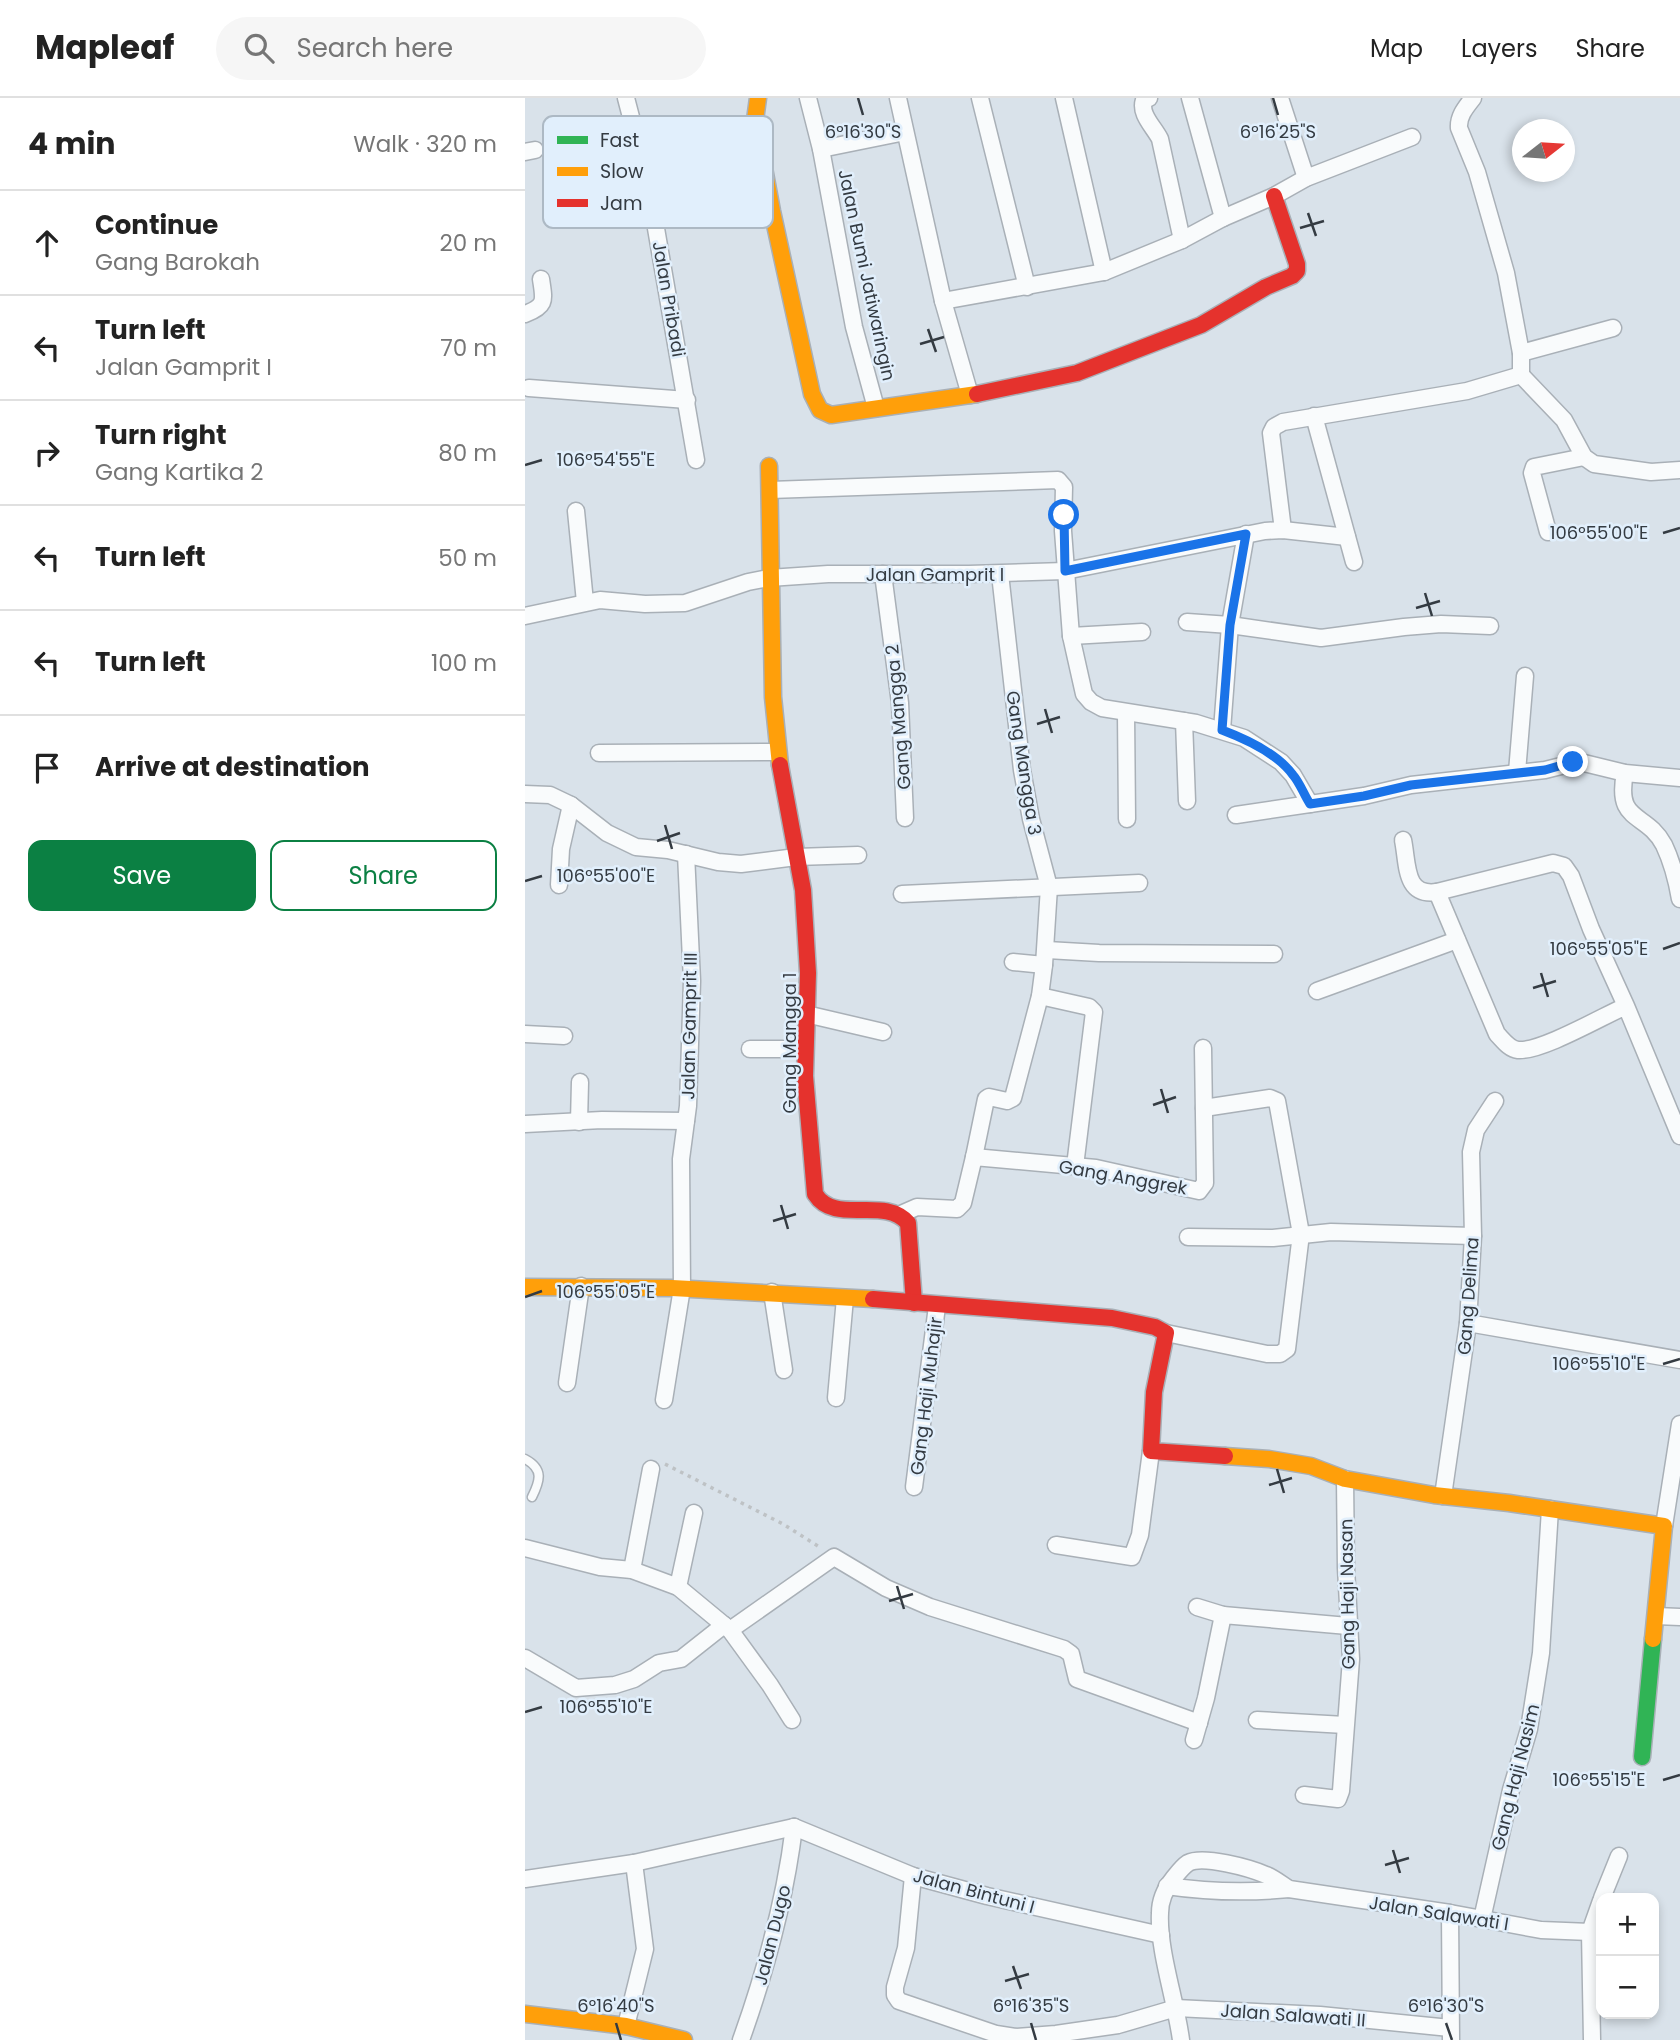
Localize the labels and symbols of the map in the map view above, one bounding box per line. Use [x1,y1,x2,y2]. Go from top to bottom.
legend [543,116,773,228]
text: 6°16'30"S [825,119,901,144]
text: 6°16'25"S [1240,119,1316,144]
north arrow [1512,119,1575,182]
text: Fast [600,127,639,154]
text: Slow [600,158,644,185]
street label: Jalan Bumi Jatiwaringin [832,167,902,383]
text: Jam [600,190,642,217]
street label: Jalan Pribadi [647,239,691,359]
text: 106°54'55"E [557,447,655,472]
route start [1048,499,1079,530]
text: 106°55'00"E [1550,520,1648,545]
street label: Jalan Gamprit I [866,562,1004,587]
street label: Gang Mangga 2 [879,643,917,791]
street label: Gang Mangga 3 [1000,689,1048,837]
route end [1557,746,1588,777]
text: 106°55'00"E [557,863,655,888]
text: 106°55'05"E [1550,936,1648,961]
street label: Jalan Gamprit III [675,952,703,1100]
street label: Gang Mangga 1 [777,973,802,1113]
street label: Gang Anggrek [1057,1153,1190,1201]
street label: Gang Delima [1451,1236,1485,1356]
text: 106°55'05"E [557,1279,655,1304]
street label: Gang Haji Muhajir [904,1315,948,1477]
text: 106°55'10"E [1553,1351,1645,1376]
street label: Gang Haji Nasan [1333,1518,1361,1670]
text: 106°55'10"E [560,1694,652,1719]
street label: Gang Haji Nasim [1485,1701,1545,1853]
text: 106°55'15"E [1553,1767,1645,1792]
street label: Jalan Bintuni I [910,1863,1038,1919]
street label: Jalan Dugo [747,1882,797,1988]
street label: Jalan Salawati I [1367,1890,1511,1936]
text: 6°16'40"S [577,1993,655,2018]
text: 6°16'35"S [993,1993,1069,2018]
text: 6°16'30"S [1408,1993,1484,2018]
street label: Jalan Salawati II [1220,1997,1366,2033]

